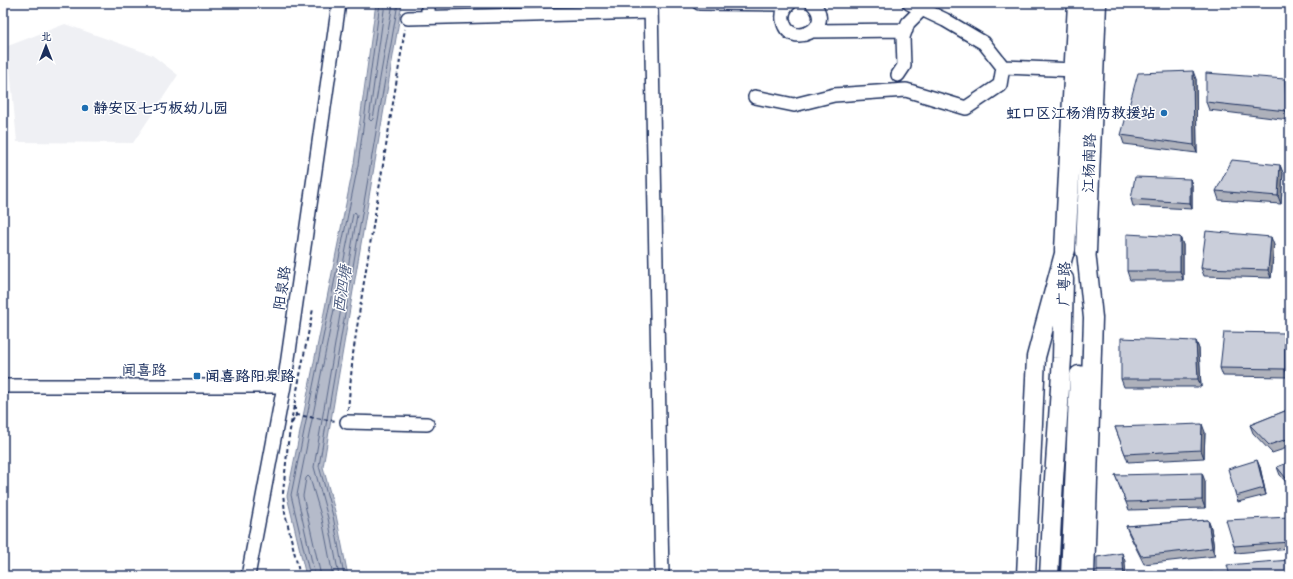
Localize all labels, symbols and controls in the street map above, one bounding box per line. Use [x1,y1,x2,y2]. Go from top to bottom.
north arrow [26,26,66,66]
text: 北 [41,30,52,43]
place label: 静安区七巧板幼儿园 [93,99,228,117]
marker: 静安区七巧板幼儿园 [80,103,90,113]
place label: 虹口区江杨消防救援站 [1006,104,1156,122]
marker: 虹口区江杨消防救援站 [1159,108,1169,118]
street label: 江杨南路 [1079,133,1099,193]
street label: 广粤路 [1055,261,1073,307]
water label: 西泗塘 [329,262,355,314]
street label: 阳泉路 [270,264,294,312]
street label: 闻喜路 [121,361,167,379]
place label: 闻喜路阳泉路 [205,367,295,385]
marker: 闻喜路阳泉路 [192,371,202,381]

